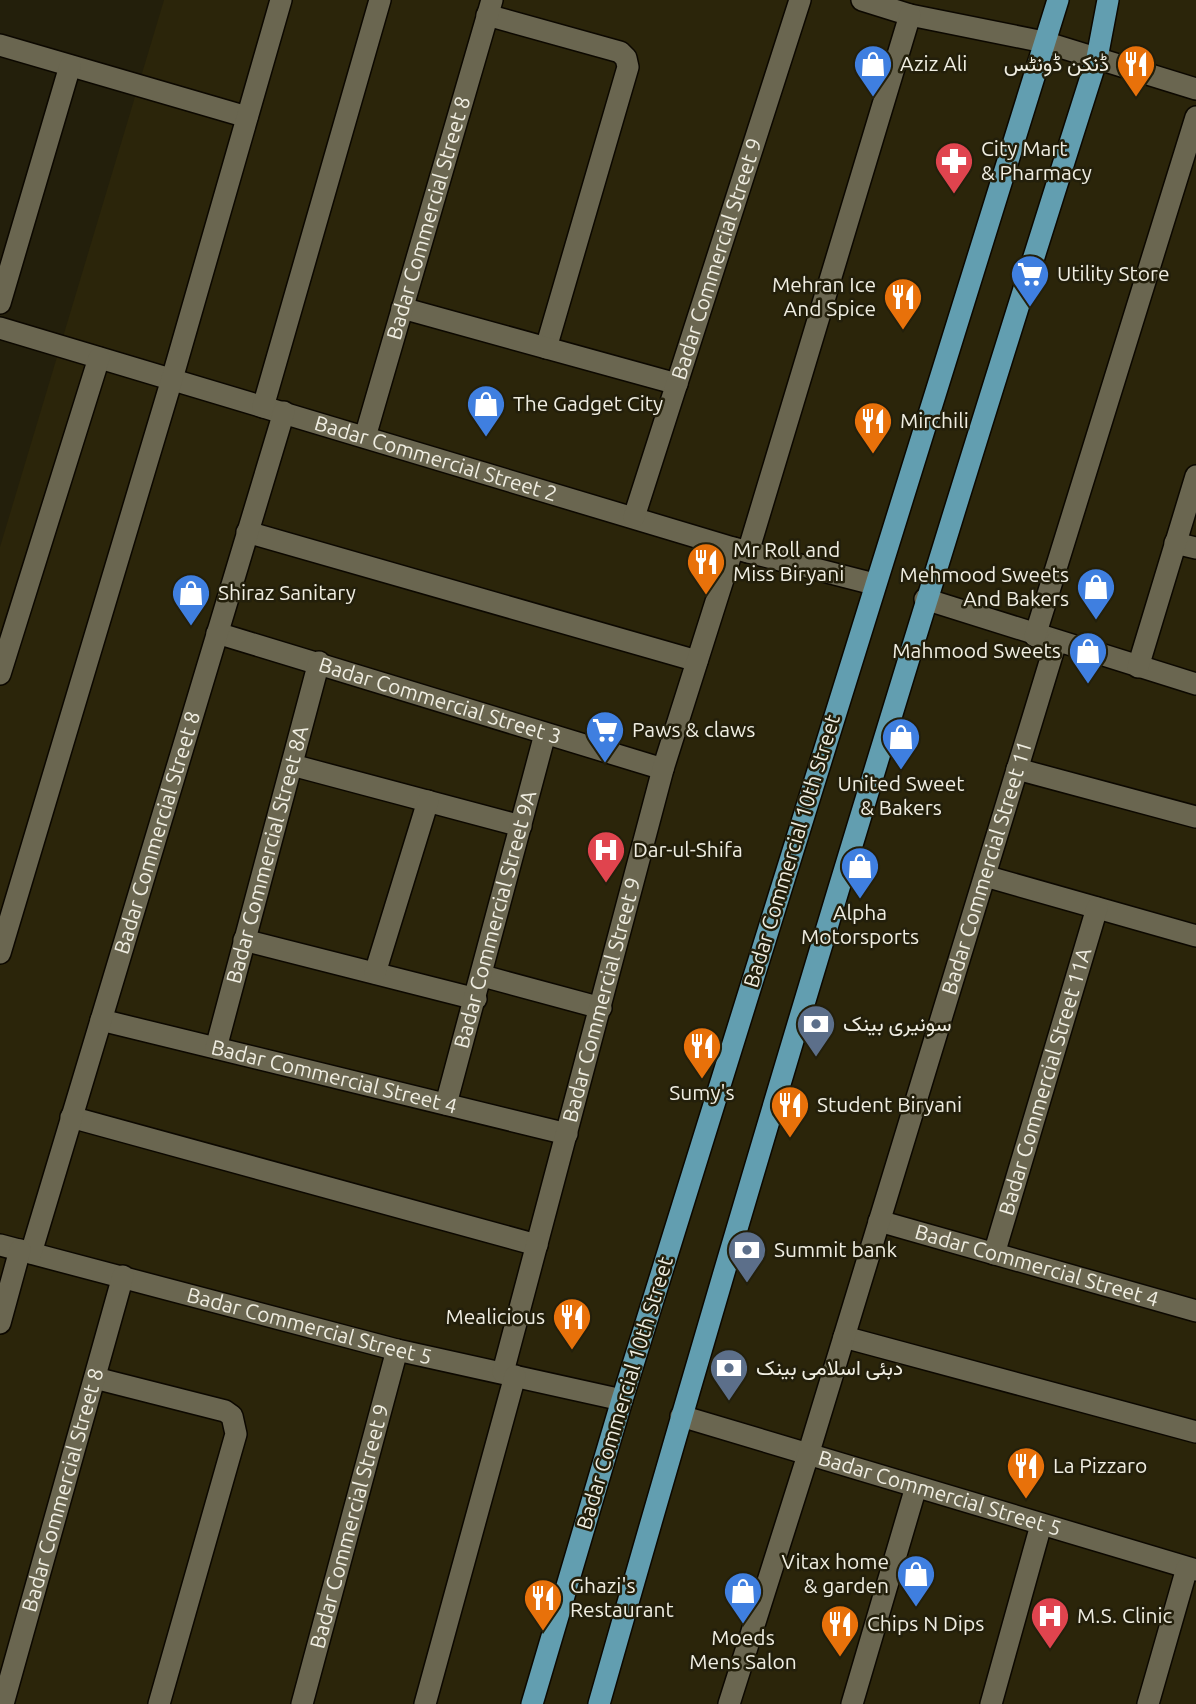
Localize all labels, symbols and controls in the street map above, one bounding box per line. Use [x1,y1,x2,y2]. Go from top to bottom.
shop icon: Aziz Ali [852,43,894,98]
restaurant icon: ڈنکن ڈونٹس [1115,43,1157,98]
place label: Aziz Ali [900,51,967,75]
place label: ڈنکن ڈونٹس [1004,51,1109,77]
street label: Badar Commercial Street 8 [381,93,474,342]
street label: Badar Commercial Street 9 [666,135,766,382]
place label: City Mart & Pharmacy [981,136,1092,184]
pharmacy icon: City Mart & Pharmacy [933,140,975,195]
supermarket icon: Utility Store [1009,253,1051,308]
place label: Utility Store [1057,261,1170,285]
place label: Mehran Ice And Spice [772,272,876,320]
restaurant icon: Mehran Ice And Spice [882,276,924,331]
shop icon: The Gadget City [465,383,507,438]
place label: The Gadget City [513,391,663,415]
restaurant icon: Mirchili [852,400,894,455]
place label: Mirchili [900,408,969,432]
street label: Badar Commercial Street 2 [312,410,560,506]
place label: Mr Roll and Miss Biryani [733,537,844,585]
restaurant icon: Mr Roll and Miss Biryani [685,541,727,596]
place label: Mehmood Sweets And Bakers [900,562,1069,610]
shop icon: Mehmood Sweets And Bakers [1075,566,1117,621]
shop icon: Shiraz Sanitary [170,572,212,627]
place label: Shiraz Sanitary [218,580,356,604]
shop icon: Mahmood Sweets [1067,630,1109,685]
place label: Mahmood Sweets [892,638,1061,662]
street label: Badar Commercial Street 3 [316,652,564,748]
street label: Badar Commercial Street 8 [109,708,204,957]
supermarket icon: Paws & claws [584,709,626,764]
street label: Badar Commercial 10th Street [738,711,844,990]
shop icon: United Sweet & Bakers [880,716,922,771]
place label: Paws & claws [632,717,755,741]
street label: Badar Commercial Street 8A [221,723,313,986]
street label: Badar Commercial Street 11 [936,738,1036,997]
place label: United Sweet & Bakers [837,771,965,819]
street label: Badar Commercial Street 9A [448,787,540,1051]
hospital icon: Dar-ul-Shifa [585,829,627,884]
place label: Dar-ul-Shifa [633,837,743,861]
shop icon: Alpha Motorsports [839,845,881,900]
street label: Badar Commercial Street 9 [557,875,645,1125]
place label: Alpha Motorsports [801,900,919,948]
street label: Badar Commercial Street 11A [993,944,1096,1218]
bank icon: سونیری بینک [795,1003,837,1058]
place label: سونیری بینک [843,1011,952,1037]
restaurant icon: Sumy's [681,1025,723,1080]
street label: Badar Commercial Street 4 [209,1034,460,1118]
place label: Sumy's [669,1080,735,1104]
restaurant icon: Student Biryani [769,1084,811,1139]
place label: Student Biryani [817,1092,962,1116]
street label: Badar Commercial Street 4 [912,1219,1162,1311]
bank icon: Summit bank [726,1229,768,1284]
place label: Summit bank [774,1237,897,1261]
street label: Badar Commercial 10th Street [571,1253,677,1532]
street label: Badar Commercial Street 5 [185,1282,434,1368]
restaurant icon: Mealicious [551,1296,593,1351]
place label: Mealicious [446,1304,545,1328]
bank icon: دبئی اسلامی بینک [708,1347,750,1402]
place label: دبئی اسلامی بینک [756,1355,903,1380]
street label: Badar Commercial Street 8 [16,1365,108,1615]
street label: Badar Commercial Street 9 [304,1401,393,1651]
street label: Badar Commercial Street 5 [816,1445,1064,1540]
restaurant icon: La Pizzaro [1005,1445,1047,1500]
place label: La Pizzaro [1053,1453,1147,1477]
place label: Vitax home & garden [781,1549,889,1597]
shop icon: Vitax home & garden [895,1553,937,1608]
shop icon: Moeds Mens Salon [722,1570,764,1625]
place label: Ghazi's Restaurant [570,1573,674,1621]
restaurant icon: Ghazi's Restaurant [522,1577,564,1632]
hospital icon: M.S. Clinic [1029,1595,1071,1650]
restaurant icon: Chips N Dips [819,1603,861,1658]
place label: M.S. Clinic [1077,1603,1173,1627]
place label: Chips N Dips [867,1611,984,1635]
place label: Moeds Mens Salon [689,1625,797,1673]

